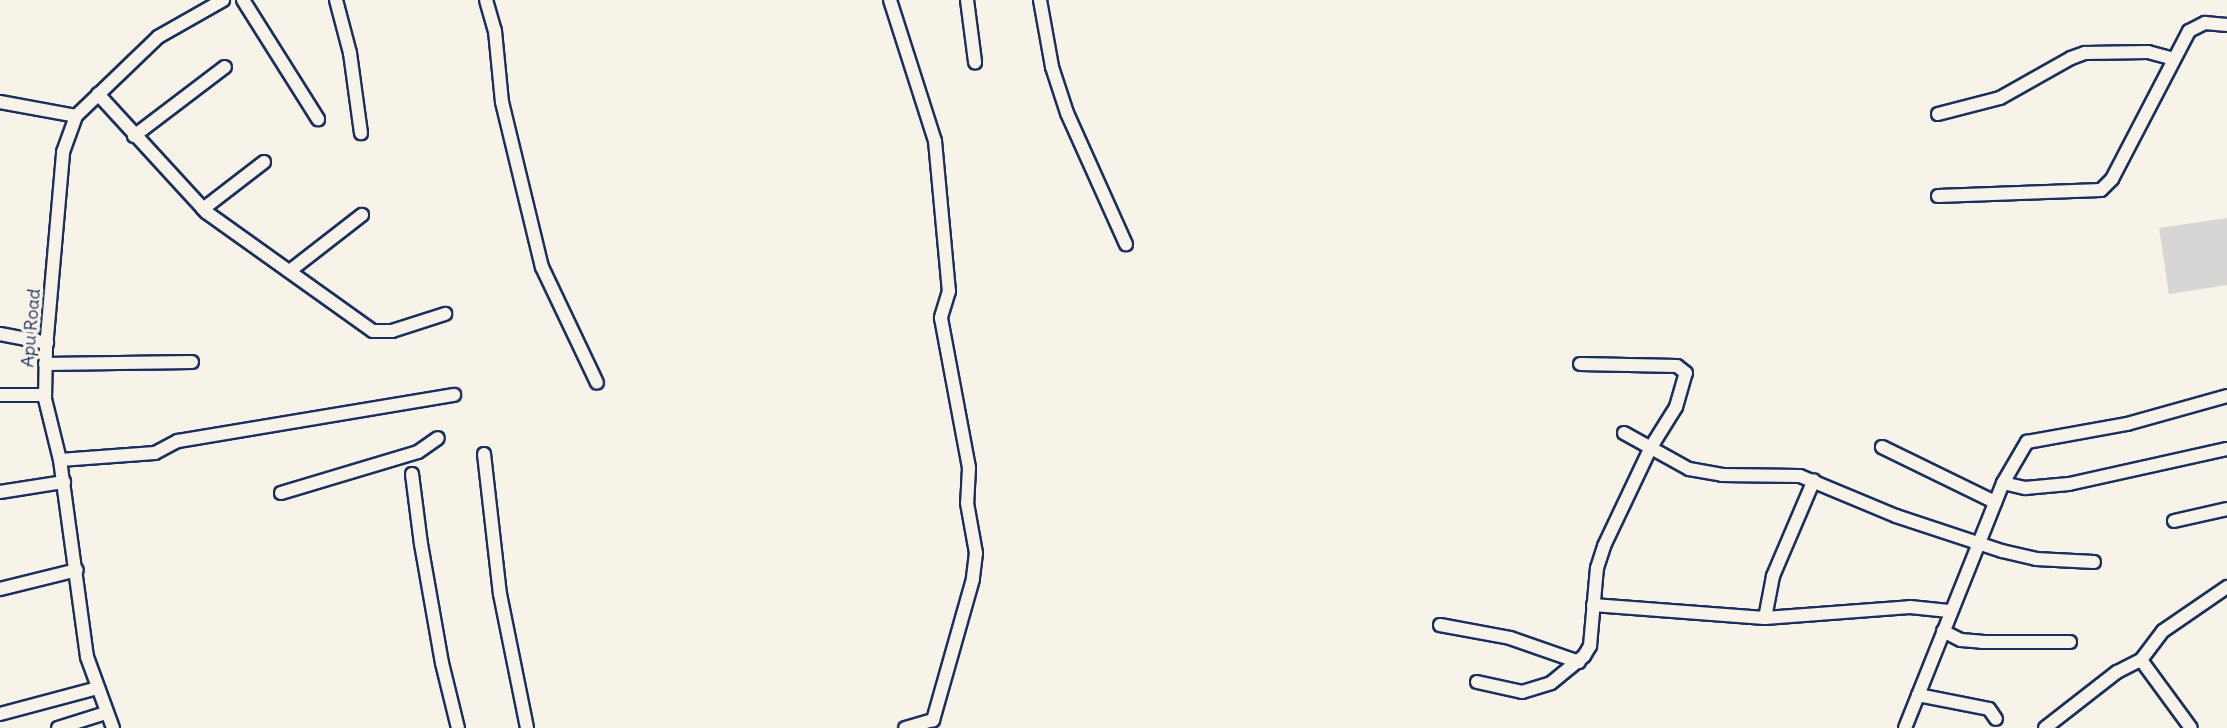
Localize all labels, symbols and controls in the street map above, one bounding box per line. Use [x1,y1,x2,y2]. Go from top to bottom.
street label: Apu Road [17,288,45,368]

